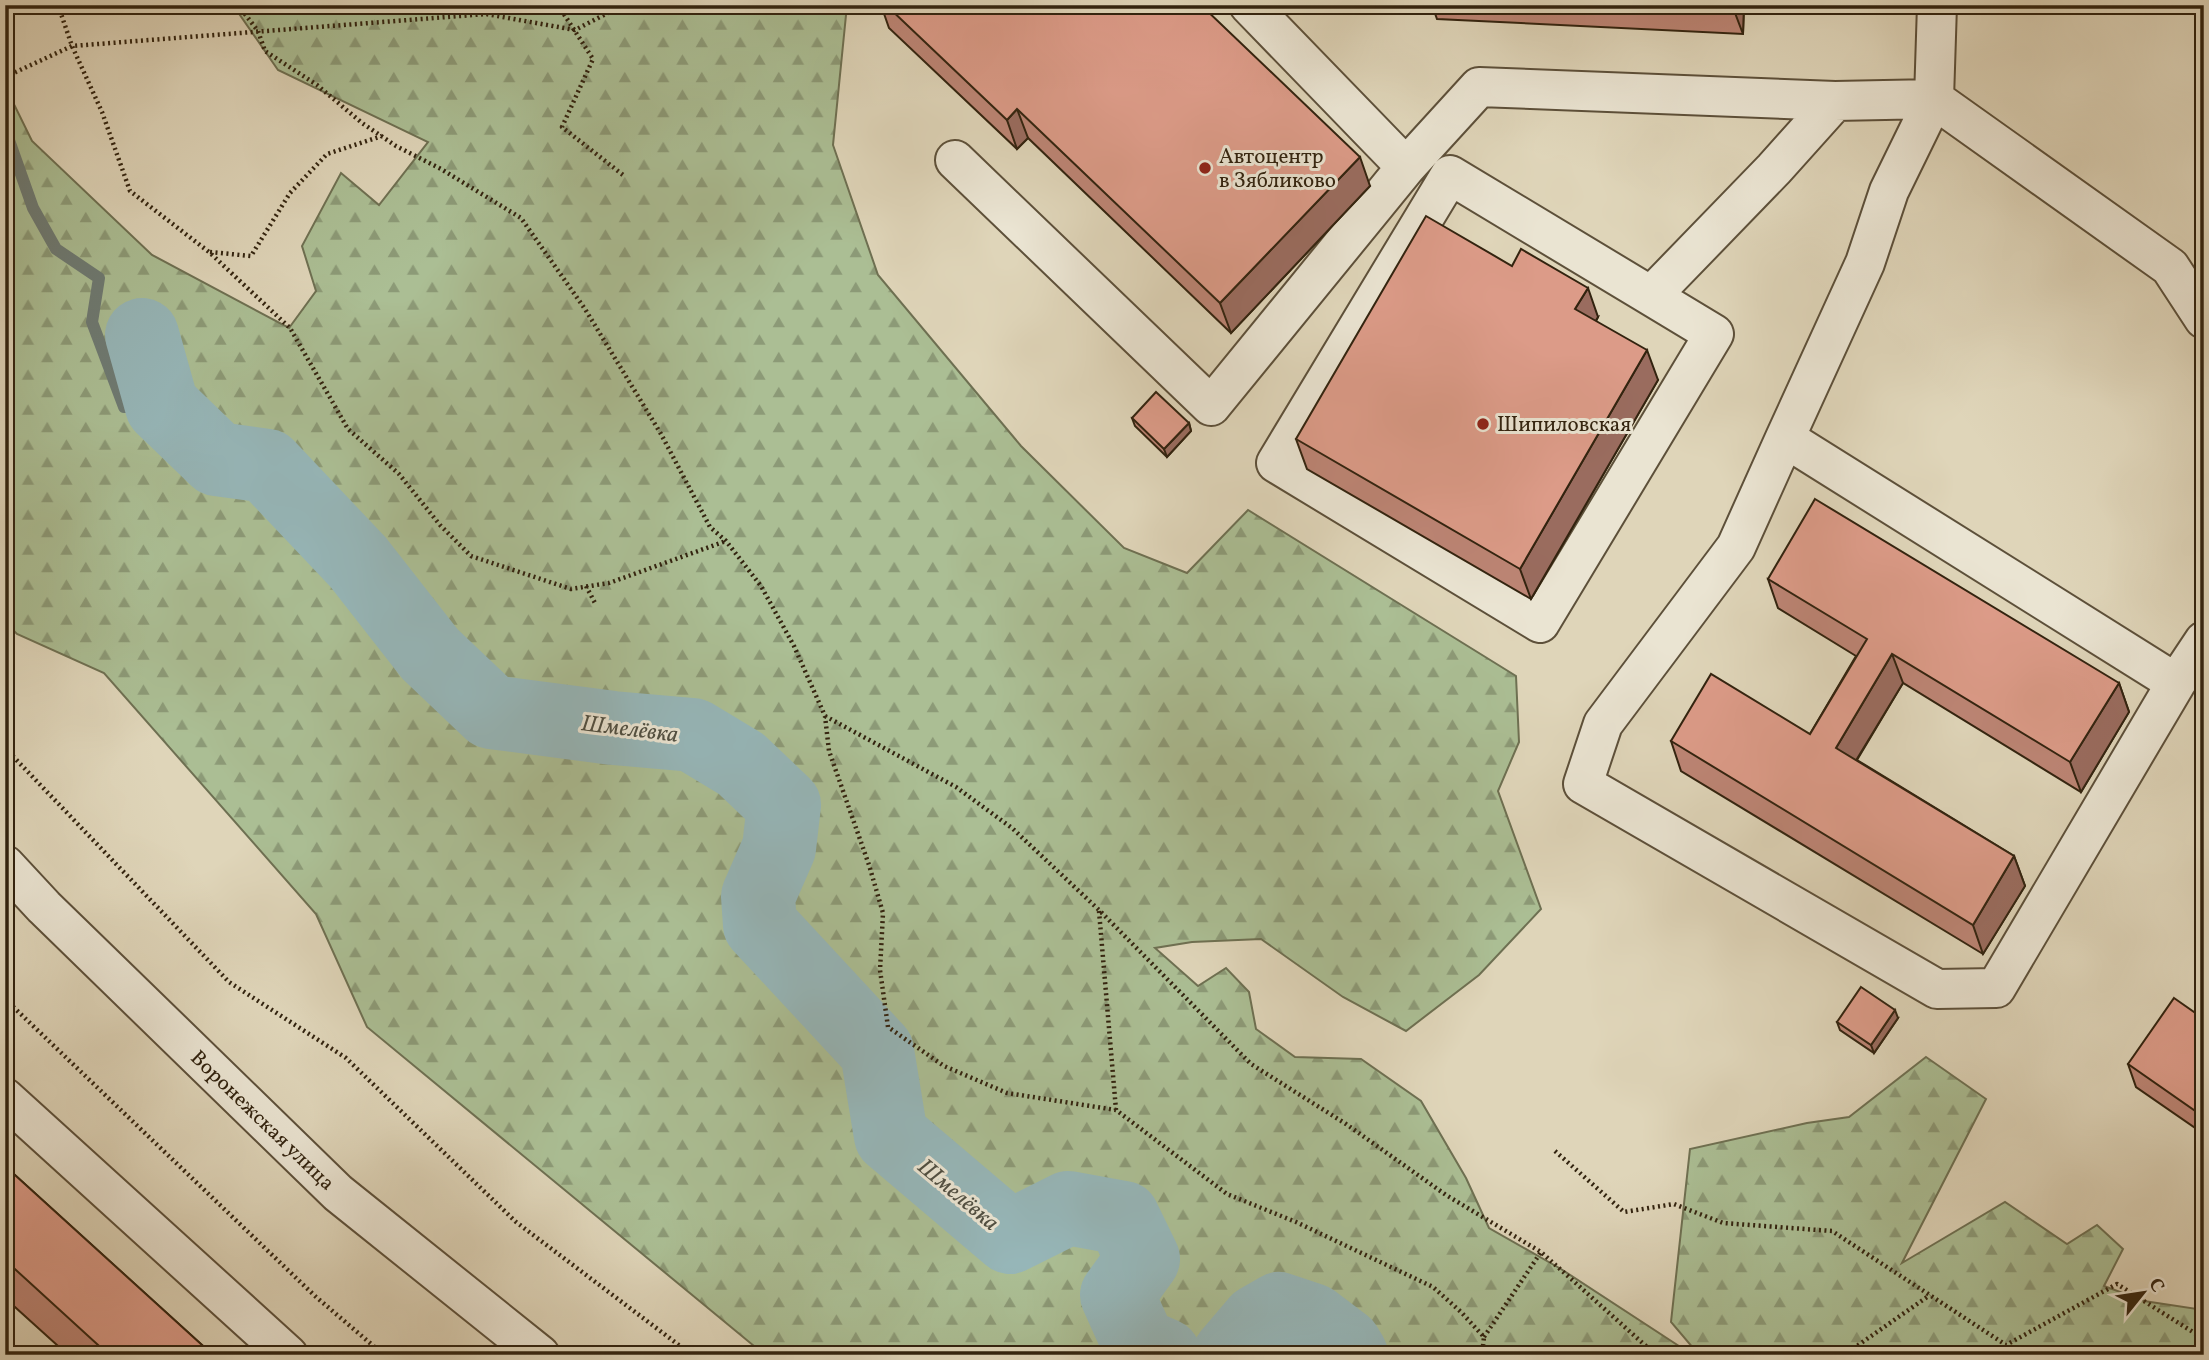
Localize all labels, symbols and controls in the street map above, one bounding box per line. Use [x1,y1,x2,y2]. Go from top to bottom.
place label: Автоцентр в Зябликово [1219,143,1336,196]
marker: Автоцентр в Зябликово [1197,160,1213,176]
place label: Шипиловская [1497,411,1631,440]
marker: Шипиловская [1475,416,1491,432]
water label: Шмелёвка [580,708,680,752]
street label: Воронежская улица [183,1044,341,1198]
water label: Шмелёвка [910,1152,1005,1239]
north arrow [2108,1258,2178,1328]
text: С [2142,1274,2170,1297]

